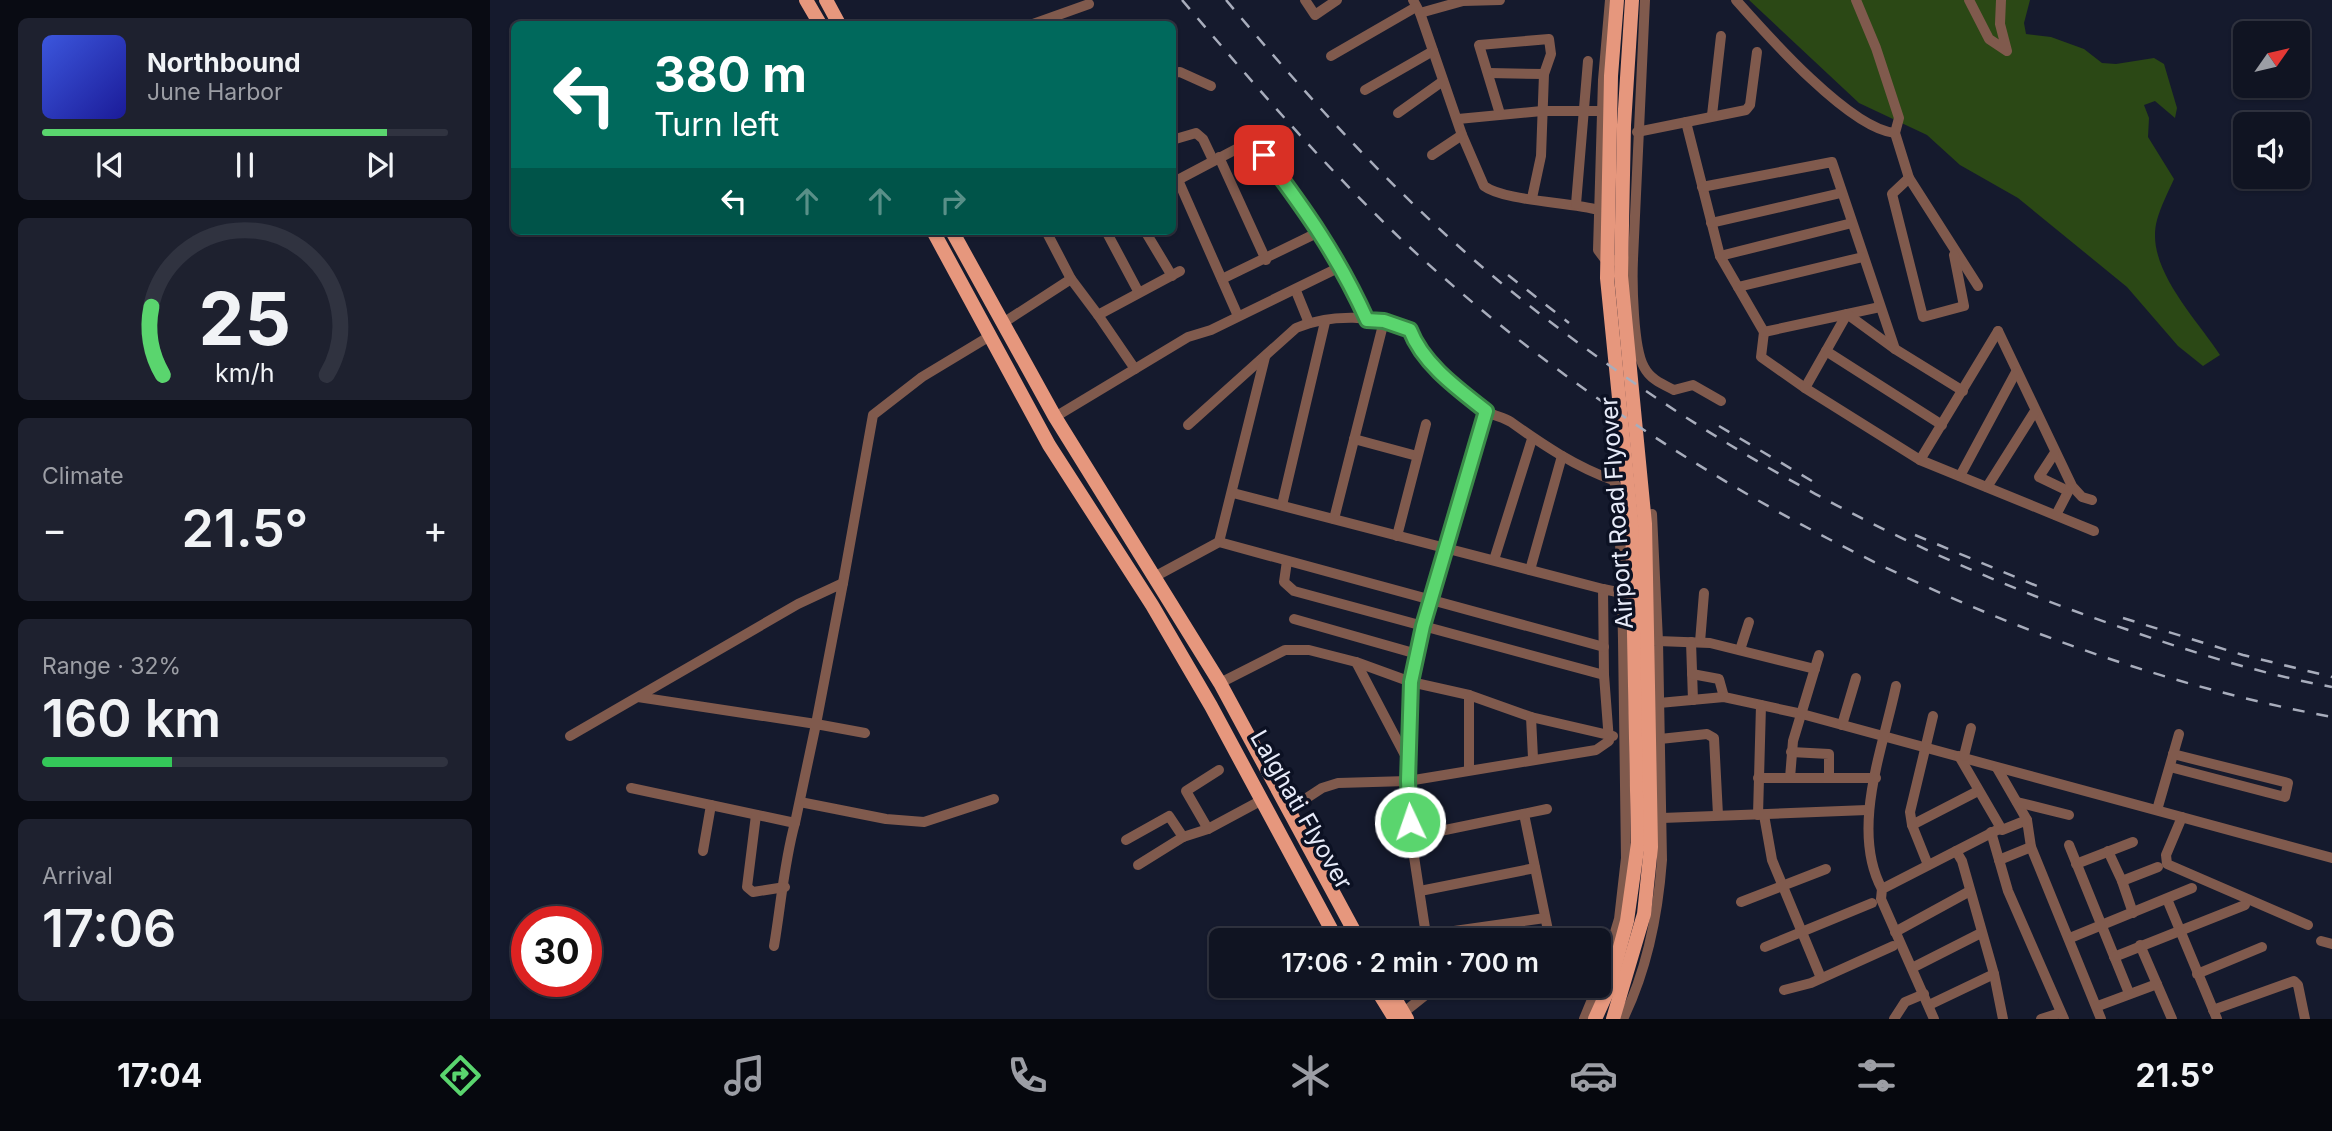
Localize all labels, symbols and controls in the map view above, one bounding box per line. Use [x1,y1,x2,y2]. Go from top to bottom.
north arrow [2233,21,2310,98]
map controls [2233,21,2310,189]
text: 380 m [654,45,807,104]
text: Northbound [147,47,301,78]
icon: left [539,49,630,140]
text: June Harbor [147,78,283,106]
text: Turn left [654,105,779,144]
button: sound [2233,112,2310,189]
pin [1234,125,1294,185]
icon: arrive [1245,136,1283,174]
icon: previous [91,146,129,184]
icon: pause [226,146,264,184]
icon: next [361,146,399,184]
icon: left [715,182,753,220]
icon: ahead [788,182,826,220]
icon: ahead [861,182,899,220]
icon: right [934,182,972,220]
text: 25 [199,275,291,364]
text: km/h [215,358,275,388]
street label: Airport Road Flyover [1594,396,1639,630]
text: Climate [42,462,124,490]
text: 21.5° [182,497,308,560]
text: − [42,506,67,552]
text: + [423,506,448,552]
text: Range · 32% [42,652,181,680]
text: 160 km [42,687,221,750]
street label: Lalghati Flyover [1244,725,1359,894]
position arrow [1373,785,1447,859]
text: Arrival [42,862,113,890]
text: 17:06 [42,897,176,960]
speed limit sign: 30 [511,906,602,997]
text: 17:06 · 2 min · 700 m [1281,947,1539,978]
icon: directions [436,1051,485,1100]
icon: music [720,1051,769,1100]
icon: phone [1003,1051,1052,1100]
icon: climate [1286,1051,1335,1100]
icon: car [1569,1051,1618,1100]
icon: filters [1852,1051,1901,1100]
text: 17:04 [117,1056,202,1095]
text: 21.5° [2135,1056,2215,1095]

